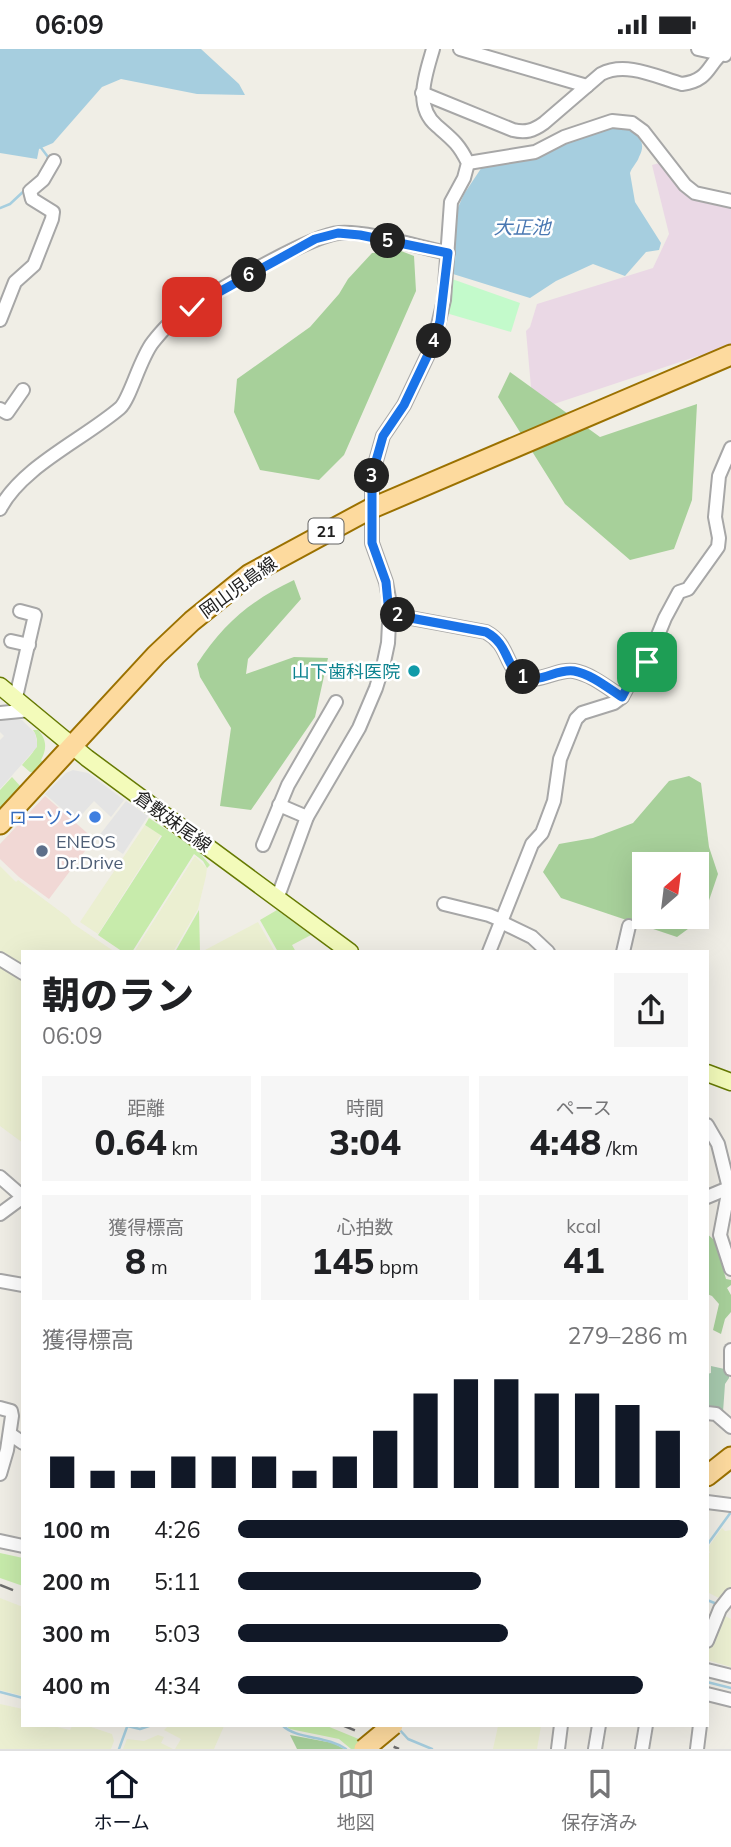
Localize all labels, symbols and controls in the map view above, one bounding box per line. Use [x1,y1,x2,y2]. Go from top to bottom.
text: 06:09 [35,8,104,41]
water label: 大正池 [493,215,552,239]
pin: 5 [370,223,406,259]
text: 5 [382,228,393,252]
pin: 6 [232,257,266,293]
text: 6 [243,262,254,286]
pin [162,277,222,337]
icon: check [173,288,211,326]
pin: 4 [416,323,452,359]
text: 4 [428,328,439,352]
pin: 3 [354,459,390,493]
text: 3 [366,463,377,487]
road number: 21 [308,519,344,544]
street label: 岡山児島線 [195,551,281,623]
pin: 2 [380,597,416,633]
text: 2 [392,602,403,626]
pin [617,632,677,692]
icon: arrive [628,643,666,681]
pin: 1 [505,659,540,695]
place label: 山下歯科医院 [292,660,400,683]
marker: 山下歯科医院 [406,663,422,679]
text: 1 [517,664,528,688]
street label: 倉敷妹尾線 [130,785,216,857]
place label: ローソン [9,806,81,829]
marker: ローソン [87,809,103,825]
place label: ENEOS Dr.Drive [56,830,123,874]
marker: ENEOS Dr.Drive [34,843,50,859]
north arrow [632,852,709,929]
map controls [632,852,709,929]
text: 朝のラン [42,971,194,1019]
button: share [614,973,688,1047]
text: 06:09 [42,1021,102,1050]
text: 距離 [127,1096,165,1120]
text: 時間 [346,1096,384,1120]
text: ペース [556,1096,612,1120]
text: 0.64 [95,1120,167,1164]
text: 3:04 [329,1120,401,1164]
text: 4:48 [529,1120,601,1164]
text: km [167,1136,198,1160]
text: /km [601,1136,638,1160]
text: kcal [566,1214,601,1238]
text: 獲得標高 [108,1215,184,1239]
text: 心拍数 [336,1215,394,1239]
text: 41 [563,1238,605,1282]
text: 8 [125,1239,146,1283]
text: 145 [311,1239,374,1283]
text: m [146,1255,168,1279]
text: bpm [374,1255,419,1279]
text: 279–286 m [567,1321,688,1350]
text: 獲得標高 [42,1325,134,1354]
text: 100 m [42,1515,110,1544]
text: 4:26 [154,1515,201,1544]
text: 200 m [42,1567,110,1596]
text: 5:11 [154,1567,201,1596]
text: 300 m [42,1619,110,1648]
text: 5:03 [154,1619,201,1648]
text: 400 m [42,1671,110,1700]
text: 4:34 [154,1671,201,1700]
tab: ホーム [93,1765,150,1834]
tab: 地図 [337,1765,375,1834]
tab: 保存済み [562,1765,638,1834]

